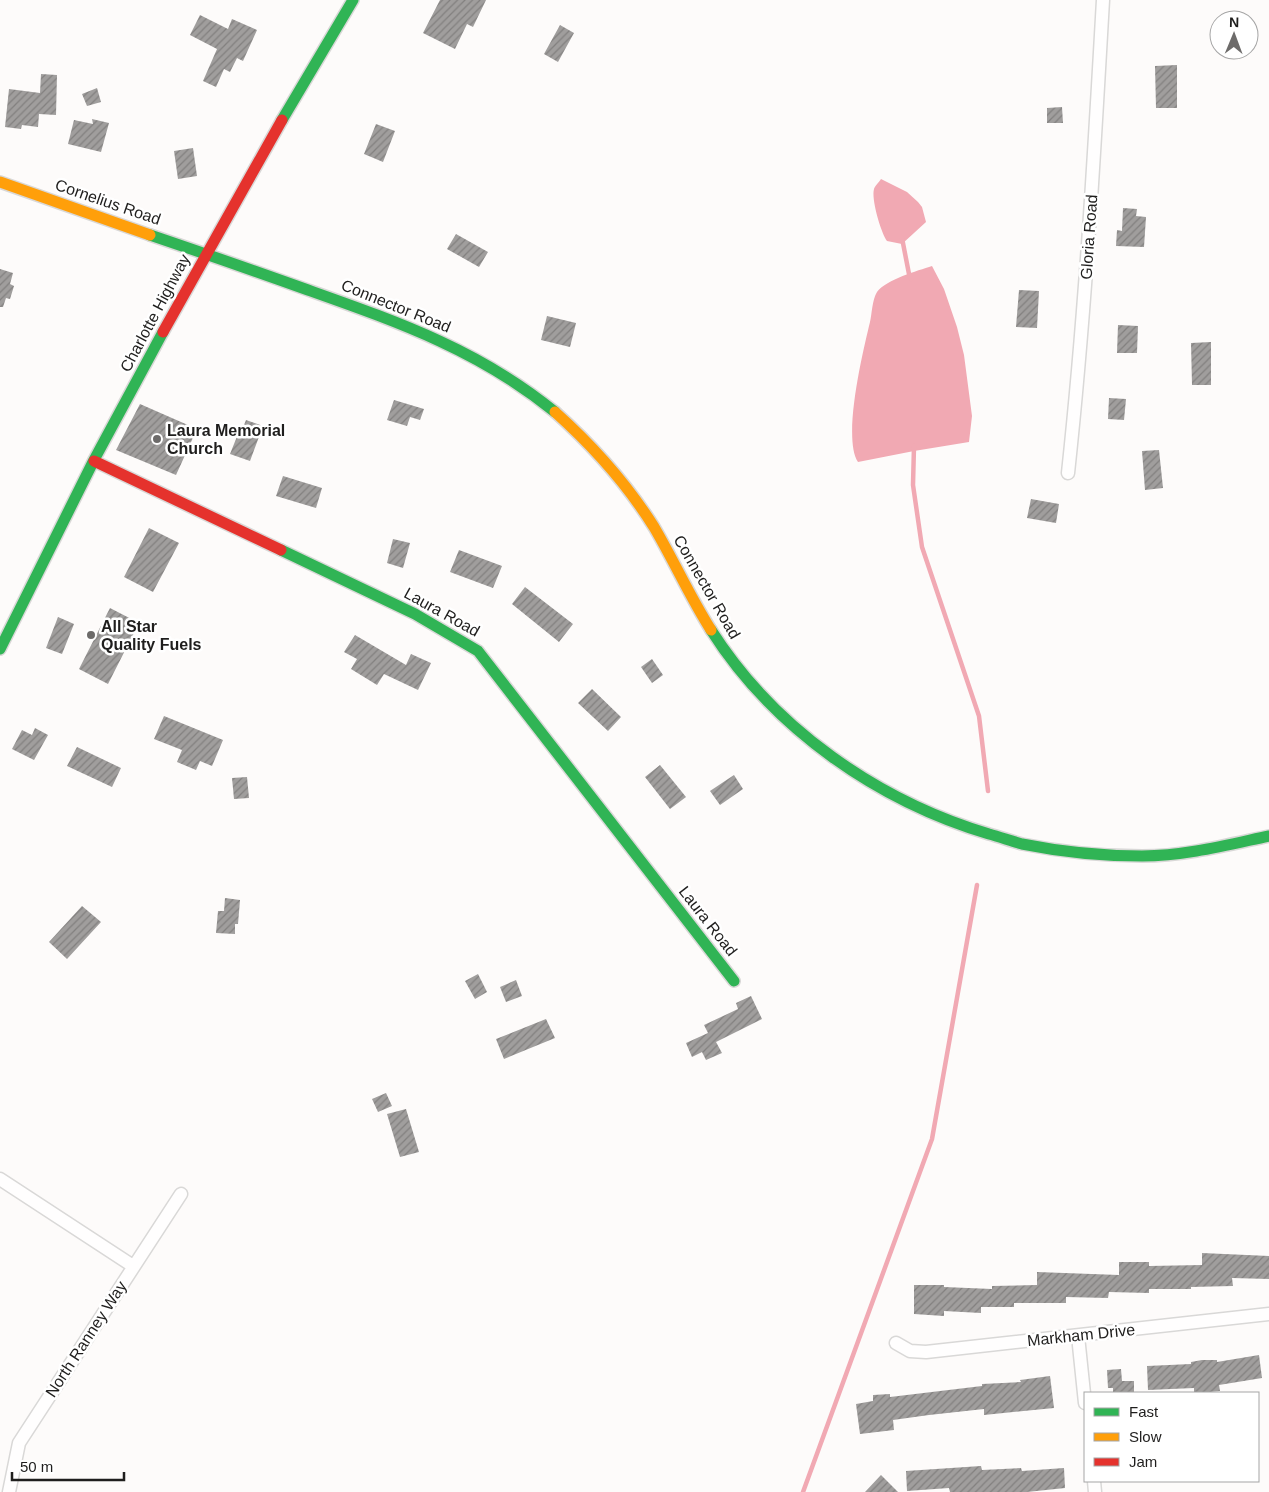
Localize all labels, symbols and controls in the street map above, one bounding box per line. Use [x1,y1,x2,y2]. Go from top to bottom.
north arrow [1209,10,1259,60]
text: N [1229,14,1239,30]
street label: Cornelius Road [53,176,163,228]
street label: Gloria Road [1078,194,1100,280]
street label: Charlotte Highway [117,251,193,375]
street label: Connector Road [339,276,453,336]
place label: Laura Memorial Church [167,422,285,457]
marker: Laura Memorial Church [151,433,163,445]
street label: Connector Road [671,532,743,642]
street label: Laura Road [401,584,483,640]
place label: All Star Quality Fuels [101,618,202,653]
marker: All Star Quality Fuels [85,629,97,641]
street label: Laura Road [676,883,740,959]
street label: North Ranney Way [42,1278,130,1400]
street label: Markham Drive [1026,1321,1136,1349]
legend [1084,1392,1259,1482]
text: Fast [1129,1403,1159,1420]
text: Slow [1129,1428,1162,1445]
scale bar [12,1450,125,1482]
text: Jam [1129,1453,1157,1470]
text: 50 m [20,1458,53,1475]

